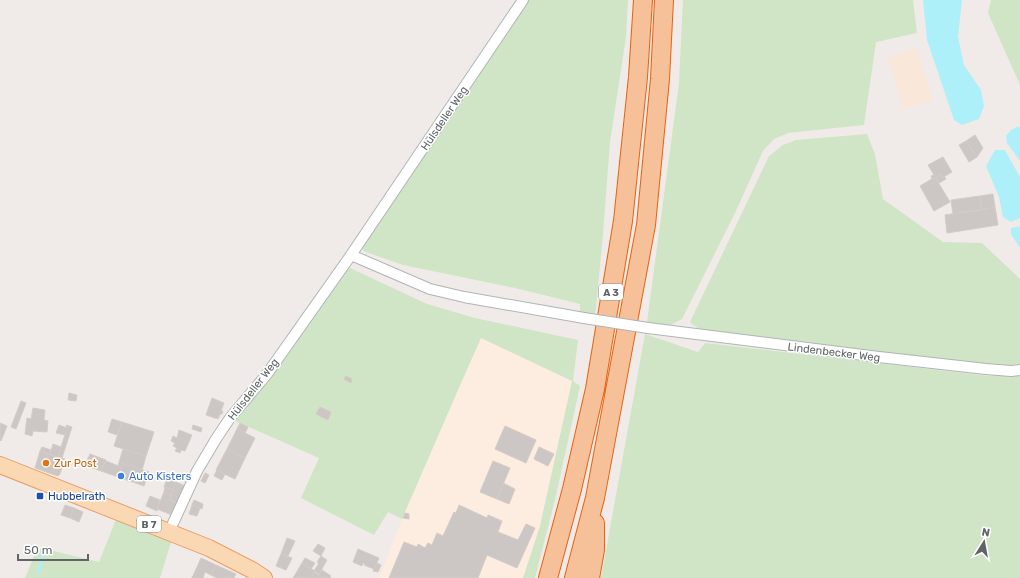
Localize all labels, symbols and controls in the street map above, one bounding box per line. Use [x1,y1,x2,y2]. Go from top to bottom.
street label: Hülsdeller Weg [418,84,471,153]
road number: A 3 [599,284,623,300]
street label: Lindenbecker Weg [787,340,881,365]
street label: Hülsdeller Weg [225,356,282,423]
place label: Zur Post [54,457,98,470]
marker: Zur Post [41,458,51,468]
place label: Auto Kisters [129,470,192,483]
marker: Auto Kisters [116,471,126,481]
place label: Hubbelrath [48,490,106,503]
marker: Hubbelrath [35,491,45,501]
road number: B 7 [137,516,161,532]
north arrow [964,522,1004,562]
text: N [981,526,991,540]
scale bar [18,536,88,562]
text: 50 m [24,543,52,557]

